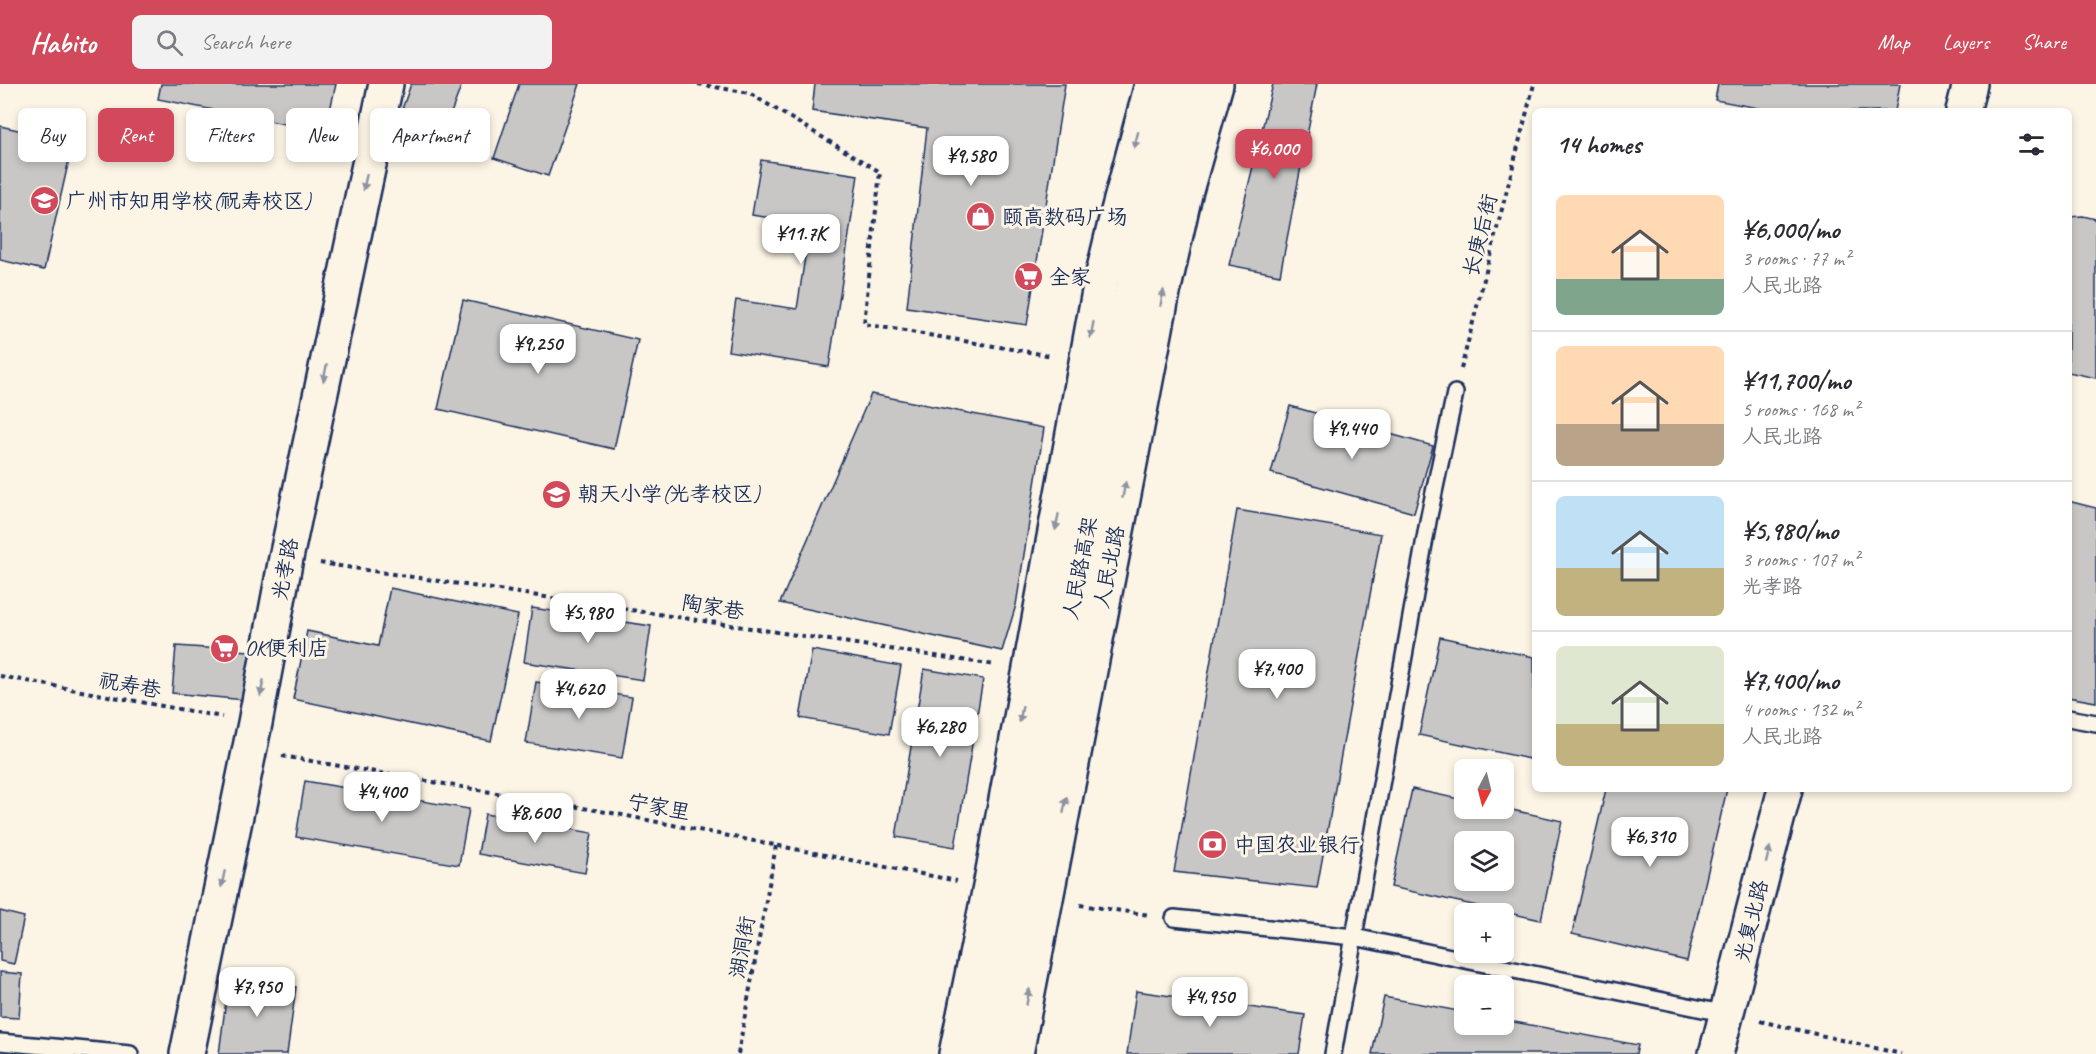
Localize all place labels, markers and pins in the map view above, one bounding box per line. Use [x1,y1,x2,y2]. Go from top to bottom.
pin: ¥6,000 [1225,129,1323,180]
pin: ¥9,580 [922,136,1020,187]
school or university icon: 广州市知用学校(祝寿校区) [29,185,61,217]
place label: 广州市知用学校(祝寿校区) [66,188,312,214]
shop icon: 颐高数码广场 [965,201,997,233]
place label: 颐高数码广场 [1002,204,1128,230]
pin: ¥11.7K [752,214,850,265]
supermarket icon: 全家 [1012,261,1044,293]
place label: 全家 [1049,264,1091,290]
pin: ¥9,250 [489,324,587,375]
pin: ¥9,440 [1303,409,1401,460]
school or university icon: 朝天小学(光孝校区) [541,478,573,510]
place label: 朝天小学(光孝校区) [578,481,761,507]
pin: ¥5,980 [539,593,637,644]
supermarket icon: OK便利店 [208,632,240,664]
place label: OK便利店 [245,635,329,661]
pin: ¥7,400 [1228,649,1326,700]
pin: ¥4,620 [530,669,628,720]
pin: ¥6,280 [891,707,989,758]
pin: ¥4,400 [333,772,431,823]
pin: ¥8,600 [486,793,584,844]
pin: ¥6,310 [1601,817,1699,868]
bank icon: 中国农业银行 [1197,829,1229,861]
place label: 中国农业银行 [1234,832,1360,858]
pin: ¥7,950 [208,967,306,1018]
pin: ¥4,950 [1161,977,1259,1028]

